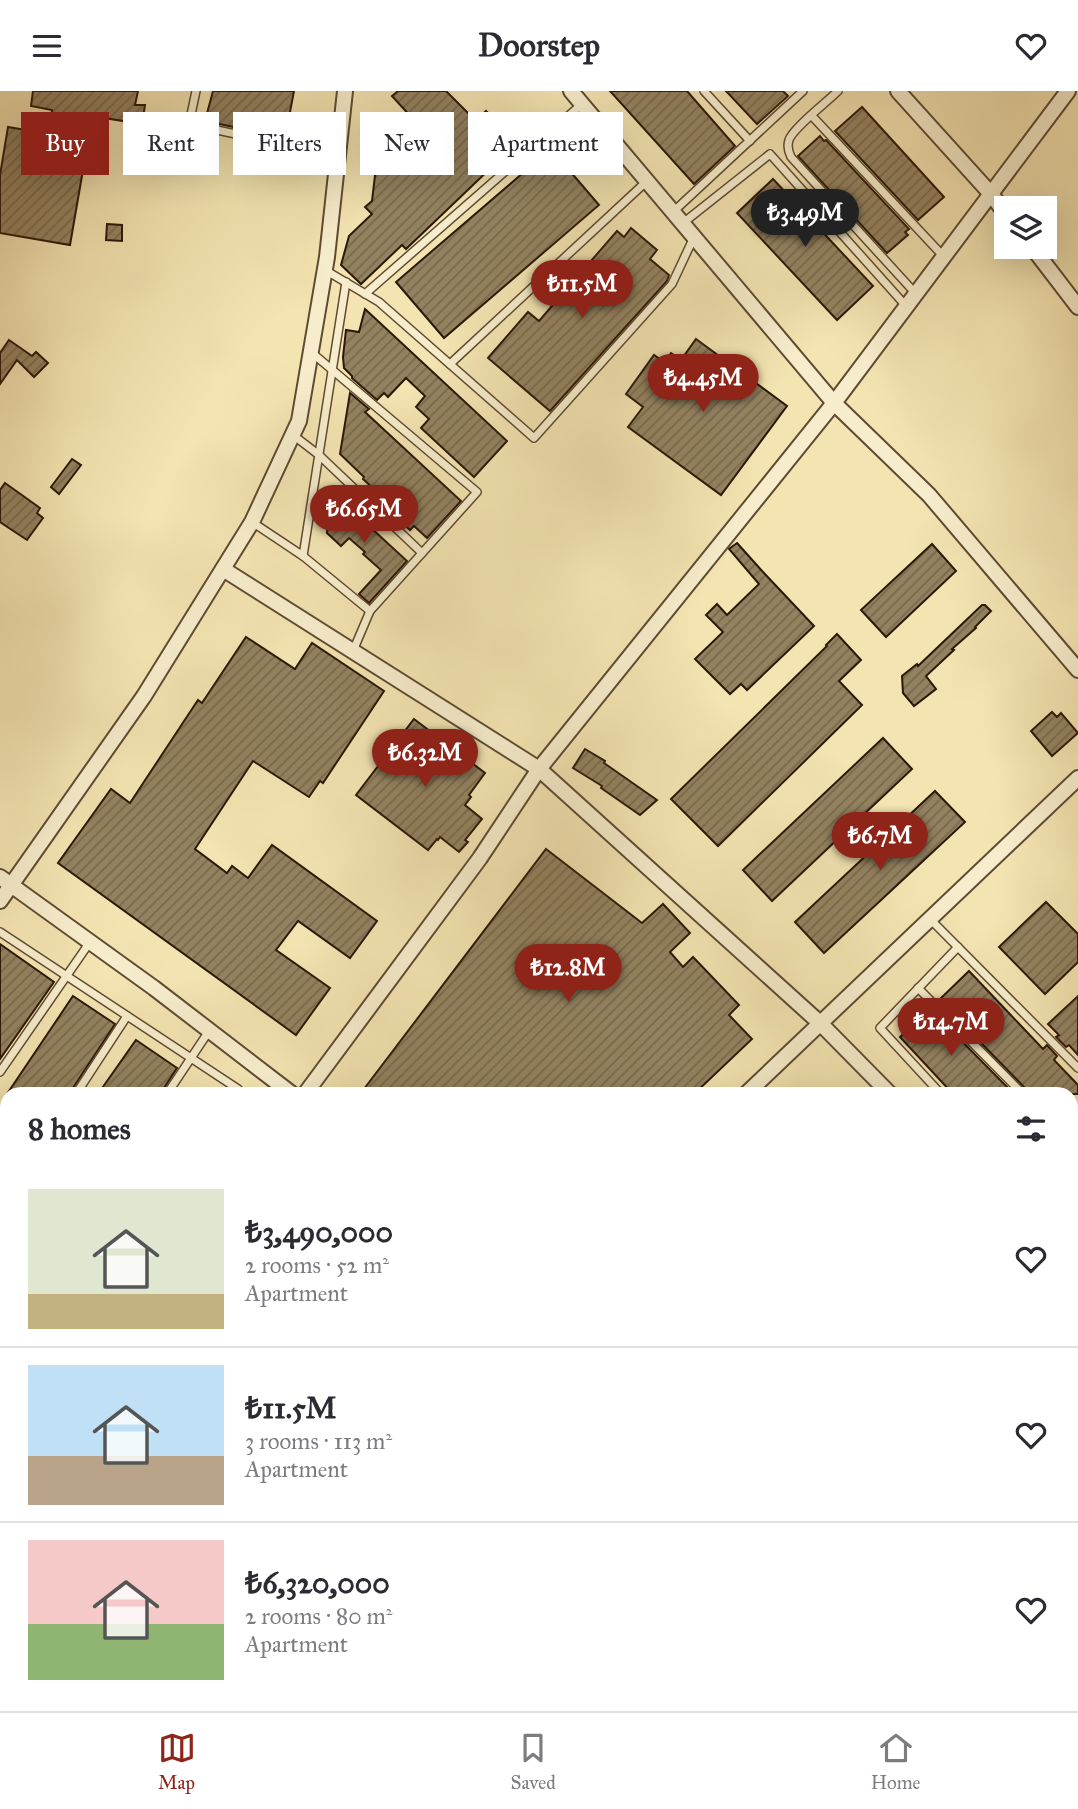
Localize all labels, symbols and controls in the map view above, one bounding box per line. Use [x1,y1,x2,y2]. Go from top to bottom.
text: Doorstep [478,26,600,65]
icon: menu [28,27,66,65]
icon: heart [1012,27,1050,65]
chip: Buy [21,112,109,175]
chip: Rent [123,112,219,175]
chip: Filters [233,112,346,175]
chip: New [360,112,454,175]
chip: Apartment [468,112,623,175]
pin: ₺3.49M [748,190,862,249]
map controls [994,196,1057,259]
button: layers [994,196,1057,259]
text: ₺3.49M [767,198,843,226]
pin: ₺11.5M [525,261,639,320]
text: ₺11.5M [547,269,617,297]
pin: ₺4.45M [646,355,760,414]
text: ₺4.45M [664,363,742,391]
pin: ₺6.65M [307,485,421,545]
text: ₺6.65M [326,494,402,522]
pin: ₺6.32M [368,729,482,789]
text: ₺6.32M [388,738,462,766]
pin: ₺6.7M [831,813,929,872]
text: ₺6.7M [848,821,912,849]
pin: ₺12.8M [511,944,625,1004]
text: ₺12.8M [531,953,605,981]
pin: ₺14.7M [894,999,1008,1058]
text: ₺14.7M [914,1007,988,1035]
icon: filters [1012,1110,1050,1148]
text: 8 homes [28,1111,131,1147]
text: ₺3,490,000 [245,1214,393,1250]
icon: home [84,1217,168,1301]
icon: heart [1012,1240,1050,1278]
text: 2 rooms · 52 m² [245,1251,389,1279]
text: Apartment [245,1279,348,1307]
text: ₺11.5M [245,1390,337,1426]
icon: home [84,1393,168,1477]
icon: heart [1012,1416,1050,1454]
text: 3 rooms · 113 m² [245,1427,392,1455]
text: Apartment [245,1455,348,1483]
text: ₺6,320,000 [245,1565,390,1601]
icon: home [84,1568,168,1652]
icon: heart [1012,1591,1050,1629]
text: 2 rooms · 80 m² [245,1602,392,1630]
text: Apartment [245,1630,348,1658]
tab: Map [158,1729,196,1794]
tab: Saved [511,1729,556,1794]
tab: Home [871,1729,920,1794]

